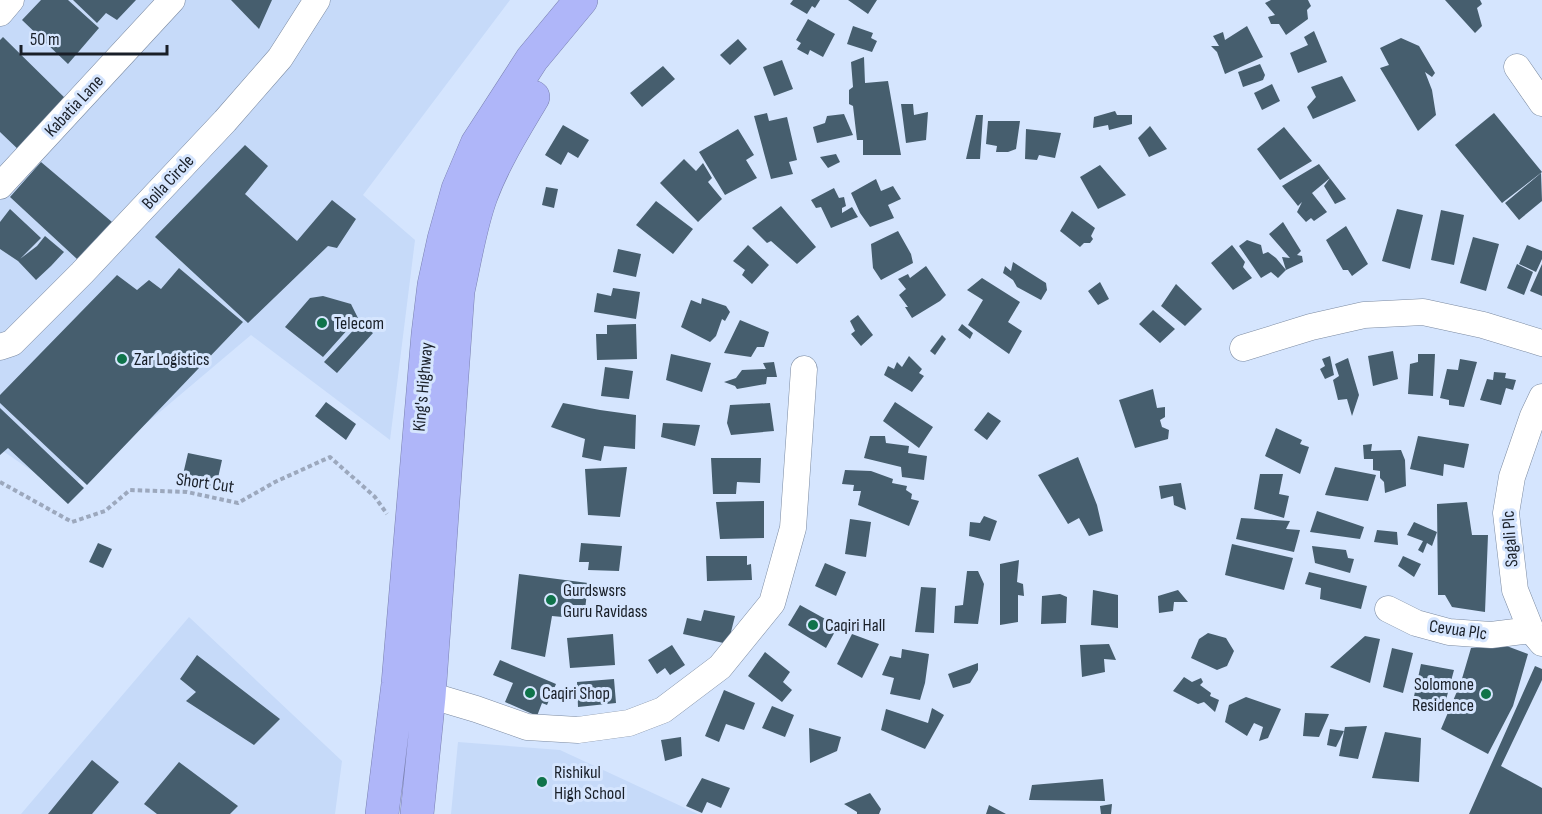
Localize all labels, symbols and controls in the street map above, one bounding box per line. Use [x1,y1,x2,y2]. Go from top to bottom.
scale bar [21,18,166,56]
text: 50 m [30,29,60,50]
street label: Kabatia Lane [40,71,108,141]
street label: Boila Circle [138,150,198,214]
place label: Telecom [334,313,384,334]
marker: Telecom [315,316,329,330]
street label: King's Highway [409,341,437,433]
place label: Zar Logistics [134,349,210,370]
marker: Zar Logistics [115,352,129,366]
street label: Short Cut [175,469,236,498]
street label: Sagali Plc [1498,510,1522,568]
place label: Gurdswsrs Guru Ravidass [563,580,647,622]
marker: Gurdswsrs Guru Ravidass [544,593,558,607]
place label: Caqiri Hall [825,615,885,636]
street label: Cevua Plc [1428,616,1488,644]
marker: Caqiri Hall [806,618,820,632]
place label: Solomone Residence [1412,674,1474,716]
place label: Caqiri Shop [542,683,610,704]
marker: Caqiri Shop [523,686,537,700]
marker: Solomone Residence [1479,687,1493,701]
place label: Rishikul High School [554,762,625,804]
marker: Rishikul High School [535,775,549,789]

